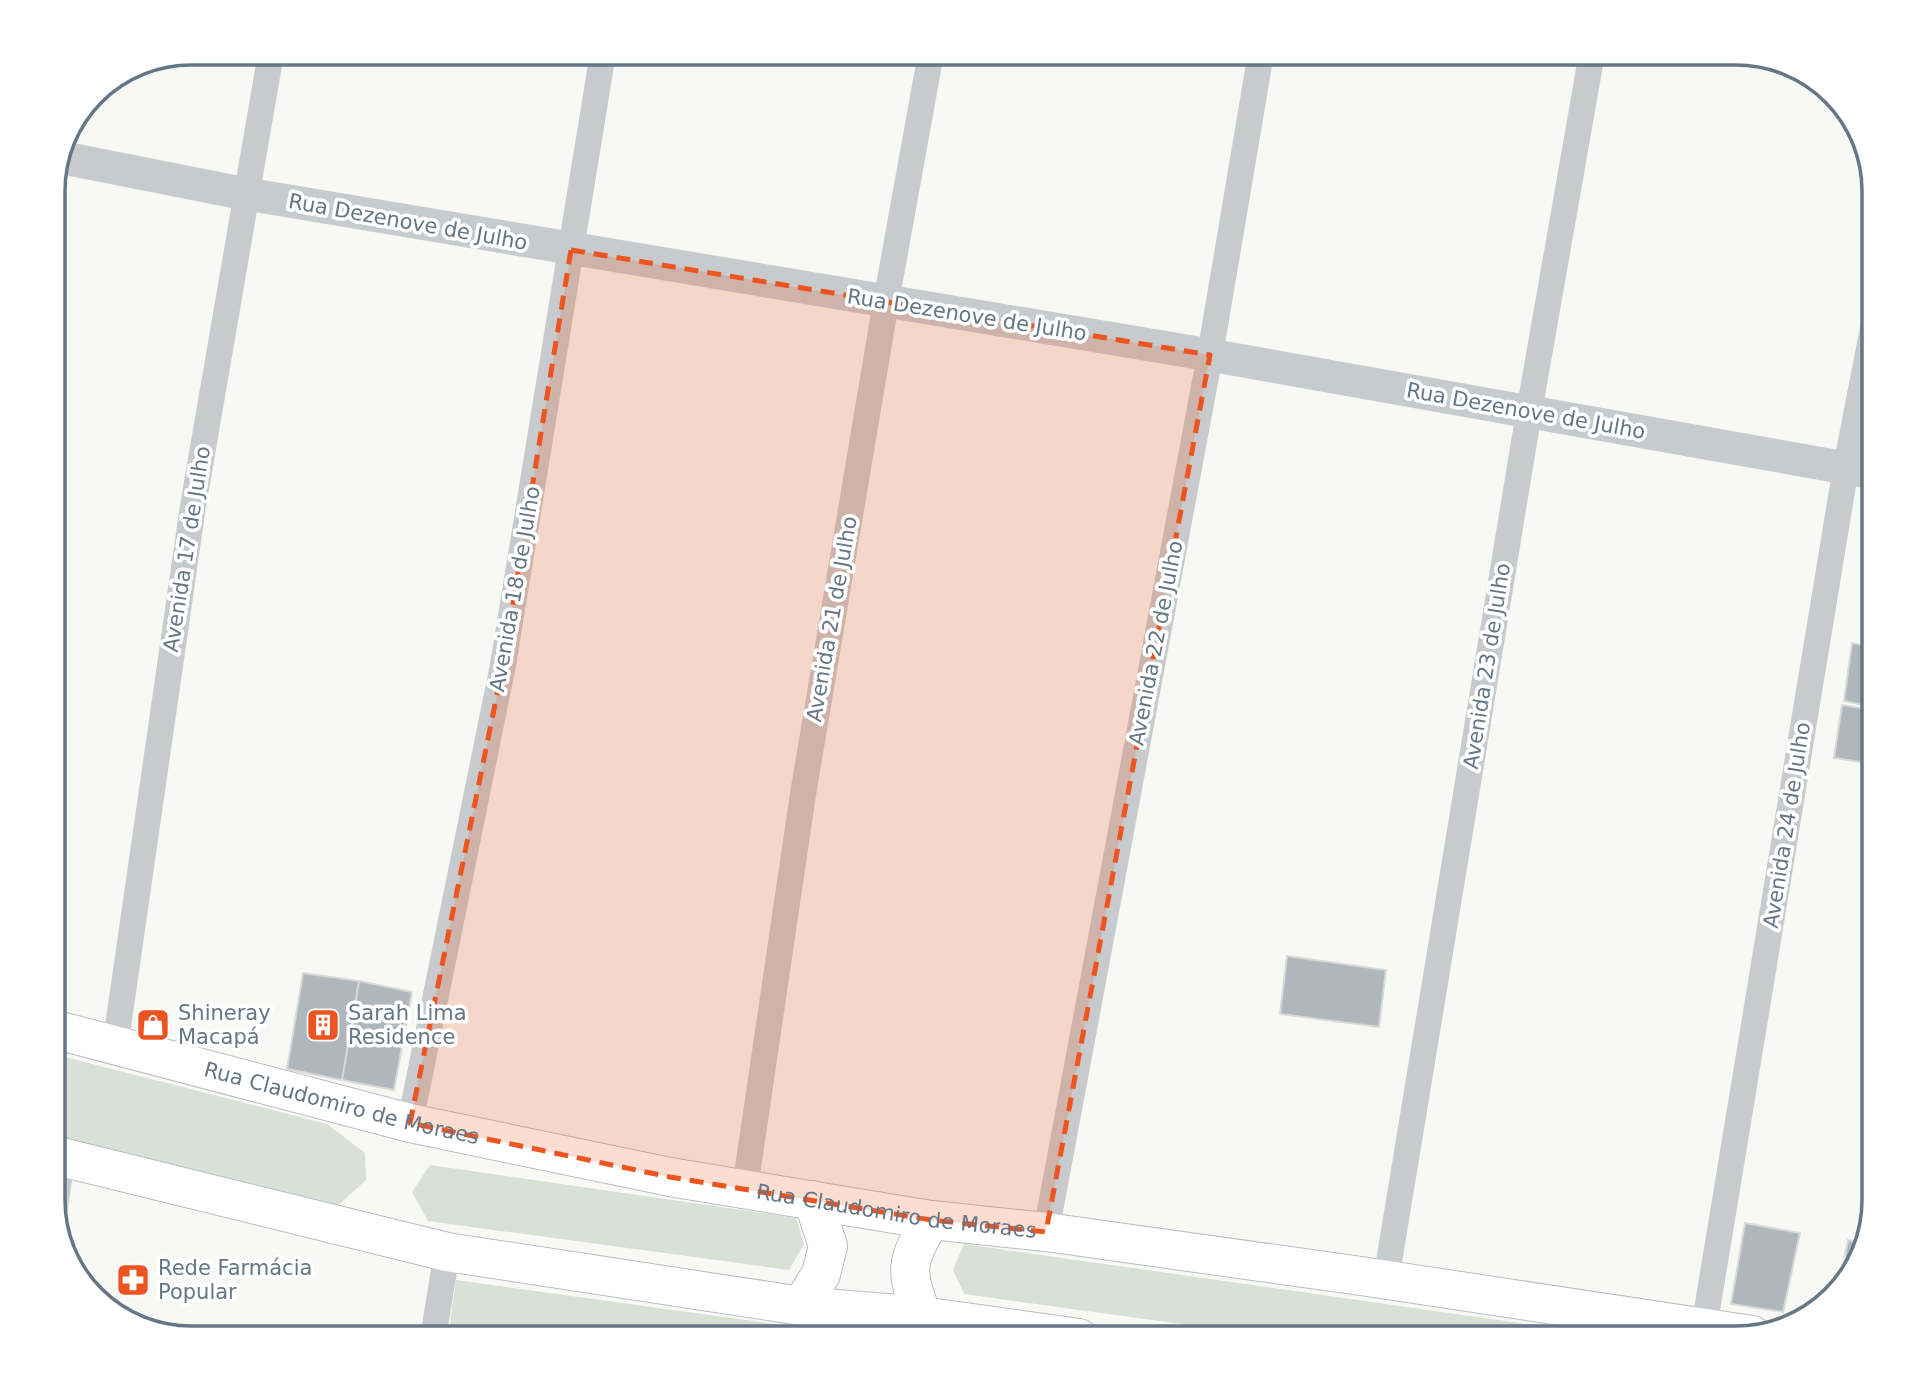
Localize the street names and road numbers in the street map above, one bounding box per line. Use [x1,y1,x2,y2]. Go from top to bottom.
street label: Rua Dezenove de Julho [287,189,529,255]
street label: Rua Dezenove de Julho [846,284,1088,346]
street label: Rua Dezenove de Julho [1405,378,1647,444]
street label: Avenida 17 de Julho [159,444,215,654]
street label: Avenida 18 de Julho [485,484,545,694]
street label: Avenida 21 de Julho [802,514,862,724]
street label: Avenida 22 de Julho [1124,538,1188,748]
street label: Avenida 23 de Julho [1459,561,1515,771]
street label: Avenida 24 de Julho [1759,720,1815,930]
street label: Rua Claudomiro de Moraes [201,1057,481,1149]
street label: Rua Claudomiro de Moraes [755,1179,1038,1243]

